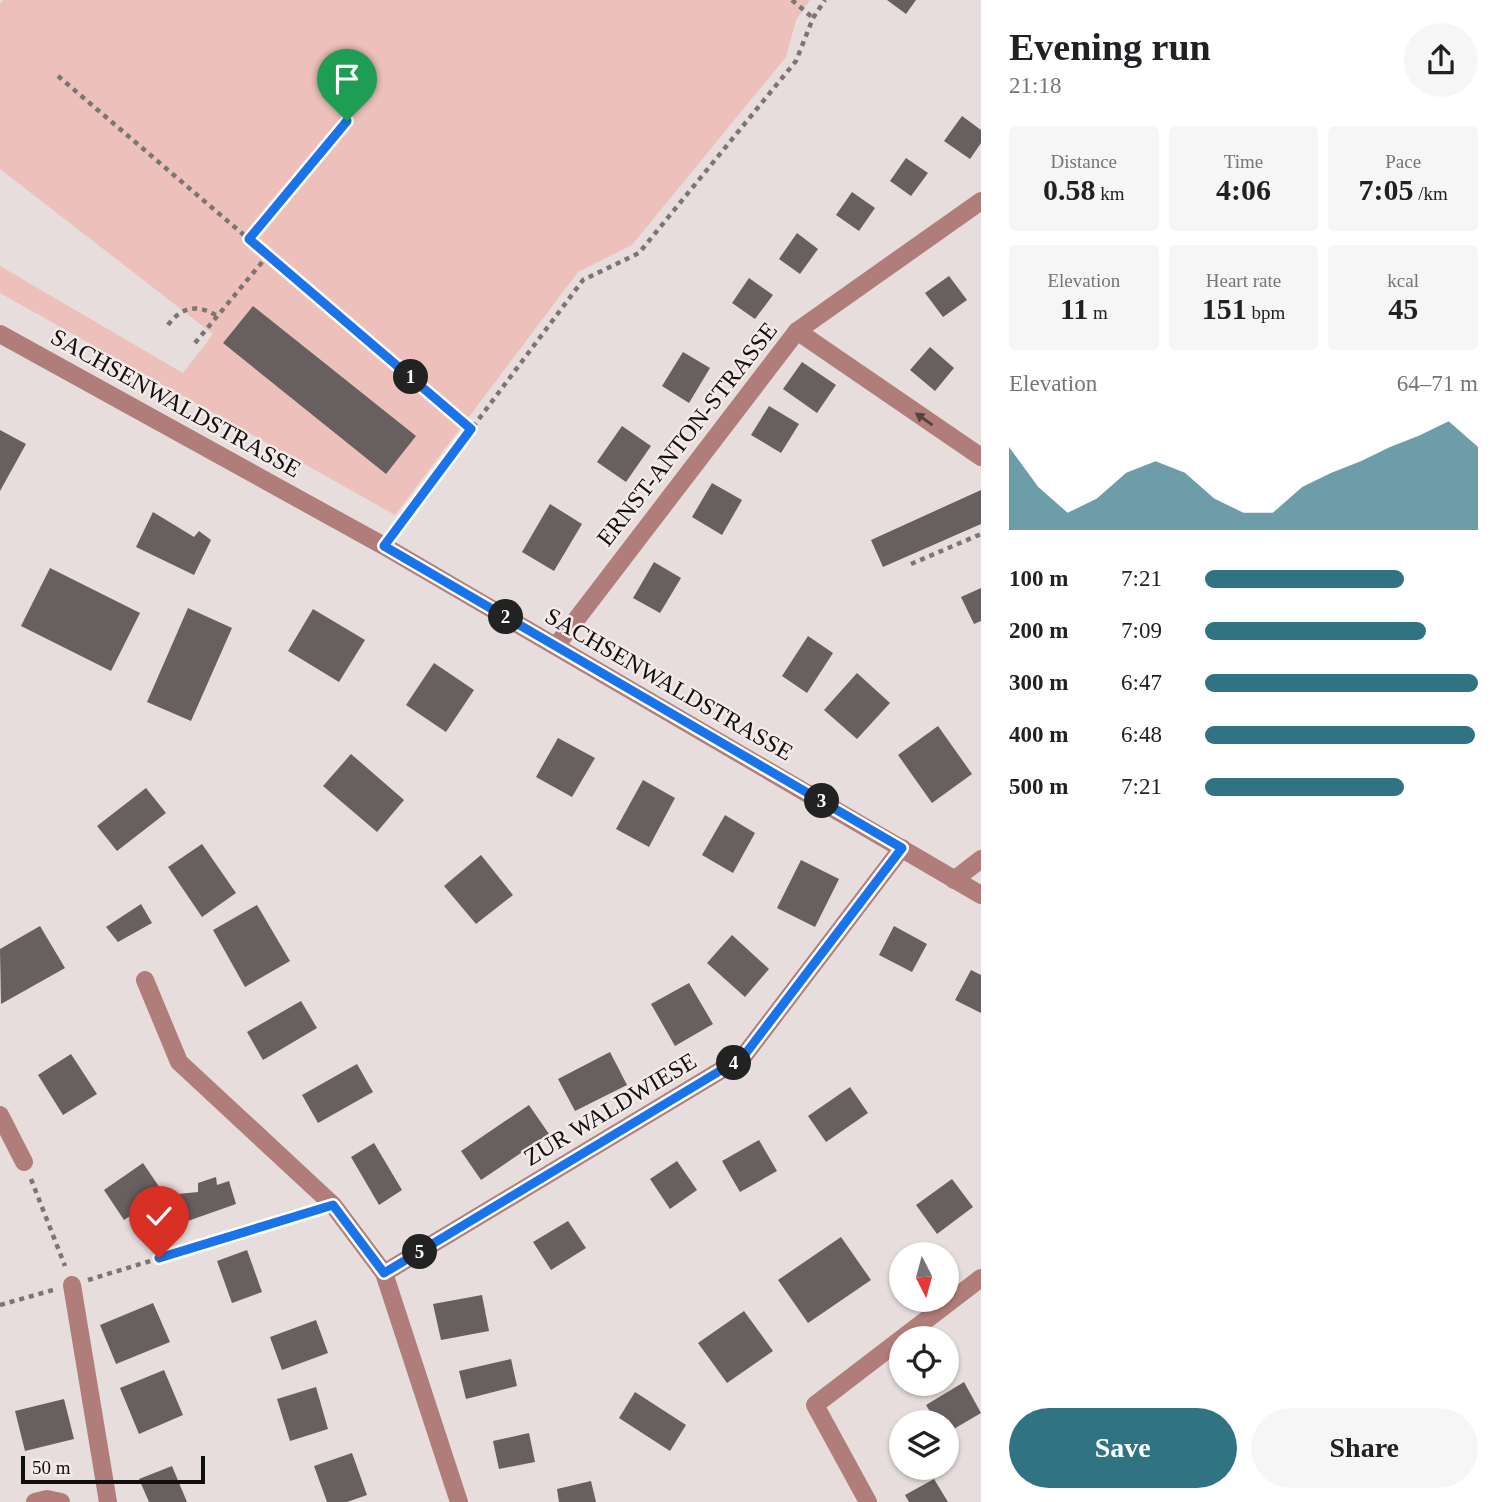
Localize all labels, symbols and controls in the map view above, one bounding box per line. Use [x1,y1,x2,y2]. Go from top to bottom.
button: share [1404,23,1478,97]
text: Evening run [1009,26,1211,68]
pin [317,49,377,121]
icon: arrive [328,60,366,98]
text: 21:18 [1009,73,1061,98]
text: Distance [1051,151,1117,172]
text: Time [1224,151,1263,172]
text: Pace [1385,151,1421,172]
text: 0.58 [1043,173,1096,206]
text: 4:06 [1216,173,1271,206]
text: 7:05 [1359,173,1414,206]
text: km [1096,183,1125,204]
text: /km [1414,183,1448,204]
text: Elevation [1047,270,1120,291]
text: Heart rate [1206,270,1281,291]
text: kcal [1387,270,1419,291]
text: 11 [1060,292,1088,325]
text: 151 [1202,292,1247,325]
text: 45 [1388,292,1418,325]
text: m [1088,302,1108,323]
text: bpm [1247,302,1285,323]
street label: ERNST-ANTON-STRASSE [592,317,782,551]
street label: SACHSENWALDSTRASSE [47,323,305,483]
pin: 1 [394,360,428,394]
text: 1 [406,366,415,387]
text: Elevation [1009,371,1097,396]
text: 64–71 m [1397,371,1478,396]
one-way arrow [915,412,933,426]
text: 100 m [1009,566,1068,591]
text: 7:21 [1121,566,1162,591]
pin: 2 [489,600,524,634]
street label: SACHSENWALDSTRASSE [541,602,797,766]
text: 2 [501,606,510,627]
text: 200 m [1009,618,1068,643]
text: 7:09 [1121,618,1162,643]
text: 300 m [1009,670,1068,695]
text: 6:47 [1121,670,1162,695]
text: 400 m [1009,722,1068,747]
text: 6:48 [1121,722,1162,747]
text: 500 m [1009,774,1068,799]
text: 7:21 [1121,774,1162,799]
pin: 3 [804,784,840,818]
text: 3 [817,790,826,811]
pin: 4 [716,1046,752,1080]
street label: ZUR WALDWIESE [519,1047,701,1171]
text: 4 [729,1052,738,1073]
pin [129,1186,189,1258]
icon: check [140,1197,178,1235]
pin: 5 [402,1234,438,1270]
text: 5 [415,1241,424,1262]
north arrow [889,1242,959,1312]
map controls [889,1242,959,1480]
button: locate [889,1326,959,1396]
button: Save [1009,1408,1237,1488]
button: Share [1251,1408,1478,1488]
button: layers [889,1410,959,1480]
scale bar [21,1453,205,1485]
text: 50 m [32,1457,71,1478]

